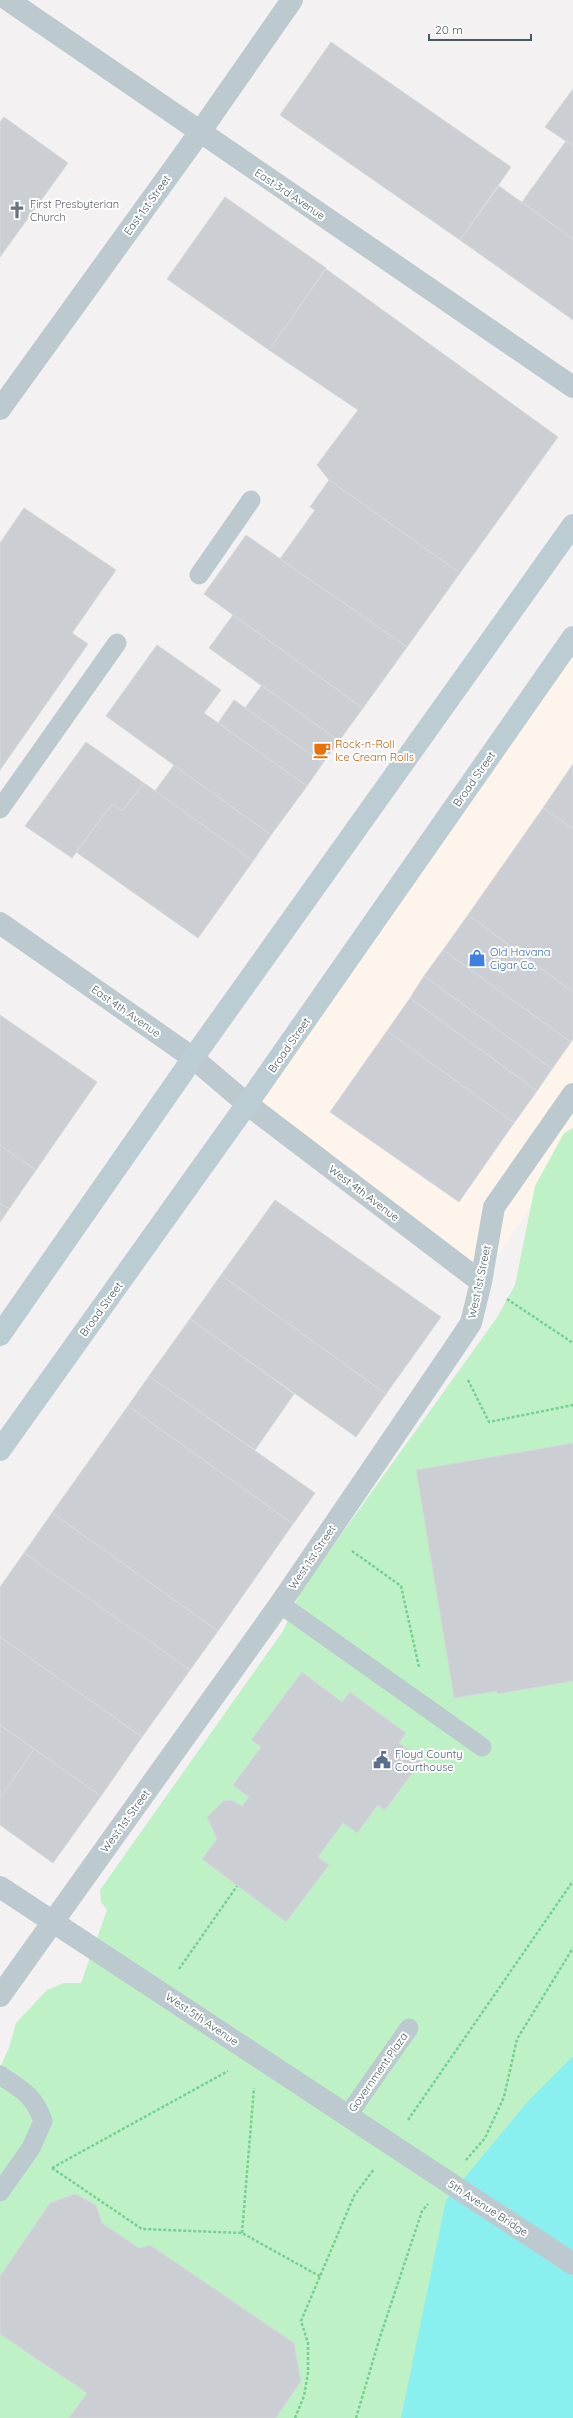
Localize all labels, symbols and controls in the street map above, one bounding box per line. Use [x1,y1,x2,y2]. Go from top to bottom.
scale bar [429,16,531,42]
text: 20 m [435,22,463,37]
street label: East 3rd Avenue [252,165,328,223]
street label: East 1st Street [121,172,174,238]
place label: First Presbyterian Church [30,197,119,224]
church icon: First Presbyterian Church [7,200,27,220]
place label: Rock-n-Roll Ice Cream Rolls [335,737,414,764]
cafe icon: Rock-n-Roll Ice Cream Rolls [312,740,332,760]
street label: Broad Street [450,748,498,809]
place label: Old Havana Cigar Co. [490,945,550,972]
shop icon: Old Havana Cigar Co. [467,948,487,968]
street label: East 4th Avenue [89,982,163,1040]
street label: Broad Street [265,1014,313,1075]
street label: West 4th Avenue [326,1162,402,1224]
street label: West 1st Street [464,1244,494,1320]
street label: Broad Street [76,1279,126,1339]
street label: West 1st Street [285,1522,339,1592]
place label: Floyd County Courthouse [395,1747,463,1774]
public building icon: Floyd County Courthouse [372,1750,392,1770]
street label: West 1st Street [97,1786,153,1855]
street label: West 5th Avenue [163,1989,241,2049]
street label: Government Plaza [345,2030,411,2114]
street label: 5th Avenue Bridge [445,2177,531,2239]

